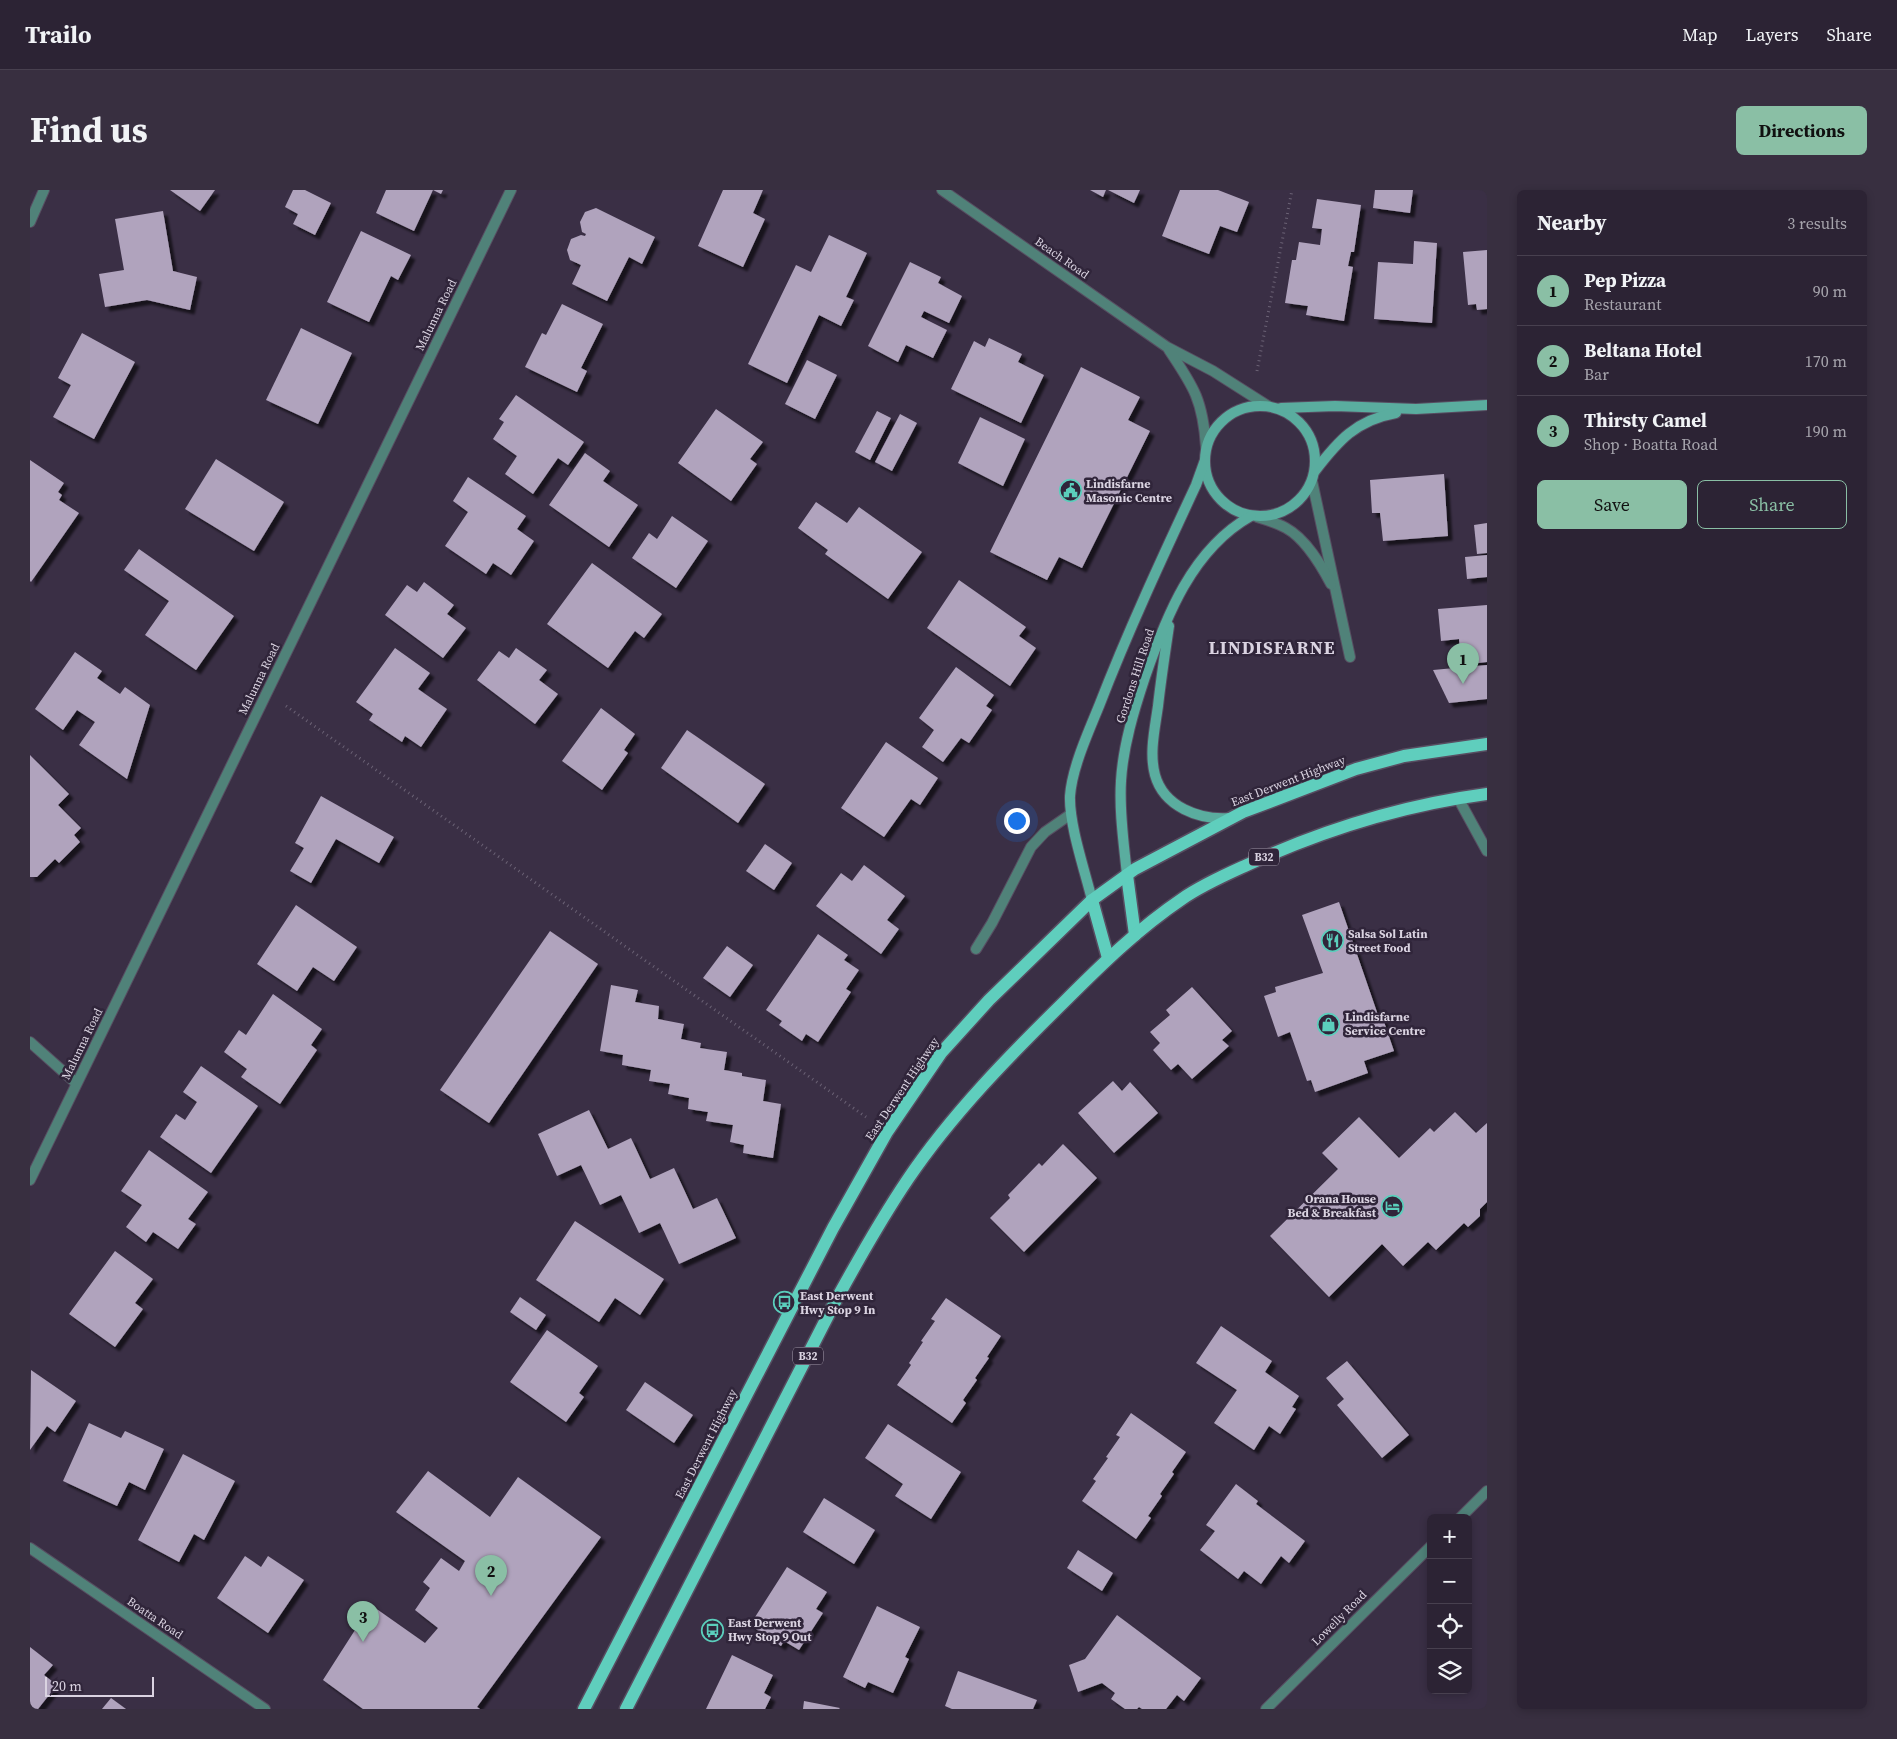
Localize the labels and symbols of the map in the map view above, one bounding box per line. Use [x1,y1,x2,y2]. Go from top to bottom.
street label: Beach Road [1032,233,1092,283]
street label: Malunna Road [412,276,460,353]
place label: Lindisfarne Masonic Centre [1086,476,1172,506]
public building icon: Lindisfarne Masonic Centre [1058,479,1082,503]
street label: Gordons Hill Road [1112,626,1158,725]
district label: LINDISFARNE [1208,635,1336,660]
street label: Malunna Road [235,640,283,717]
pin: 1 [1447,643,1479,684]
street label: East Derwent Highway [1229,752,1348,810]
your location [1004,808,1030,834]
road number: B32 [1249,849,1279,866]
place label: Salsa Sol Latin Street Food [1348,926,1428,956]
restaurant icon: Salsa Sol Latin Street Food [1320,929,1344,953]
street label: Malunna Road [58,1005,106,1082]
place label: Lindisfarne Service Centre [1345,1009,1426,1039]
shop icon: Lindisfarne Service Centre [1317,1012,1341,1036]
street label: East Derwent Highway [861,1034,943,1144]
place label: Orana House Bed & Breakfast [1288,1191,1377,1221]
hotel icon: Orana House Bed & Breakfast [1380,1194,1404,1218]
place label: East Derwent Hwy Stop 9 In [800,1288,876,1318]
bus stop icon: East Derwent Hwy Stop 9 In [772,1291,796,1315]
road number: B32 [793,1348,823,1364]
street label: East Derwent Highway [671,1386,741,1502]
pin: 2 [475,1555,507,1596]
street label: Lowelly Road [1308,1587,1370,1649]
street label: Boatta Road [124,1593,186,1643]
pin: 3 [347,1601,379,1642]
place label: East Derwent Hwy Stop 9 Out [728,1615,812,1645]
bus stop icon: East Derwent Hwy Stop 9 Out [700,1618,724,1642]
scale bar [45,1674,154,1697]

